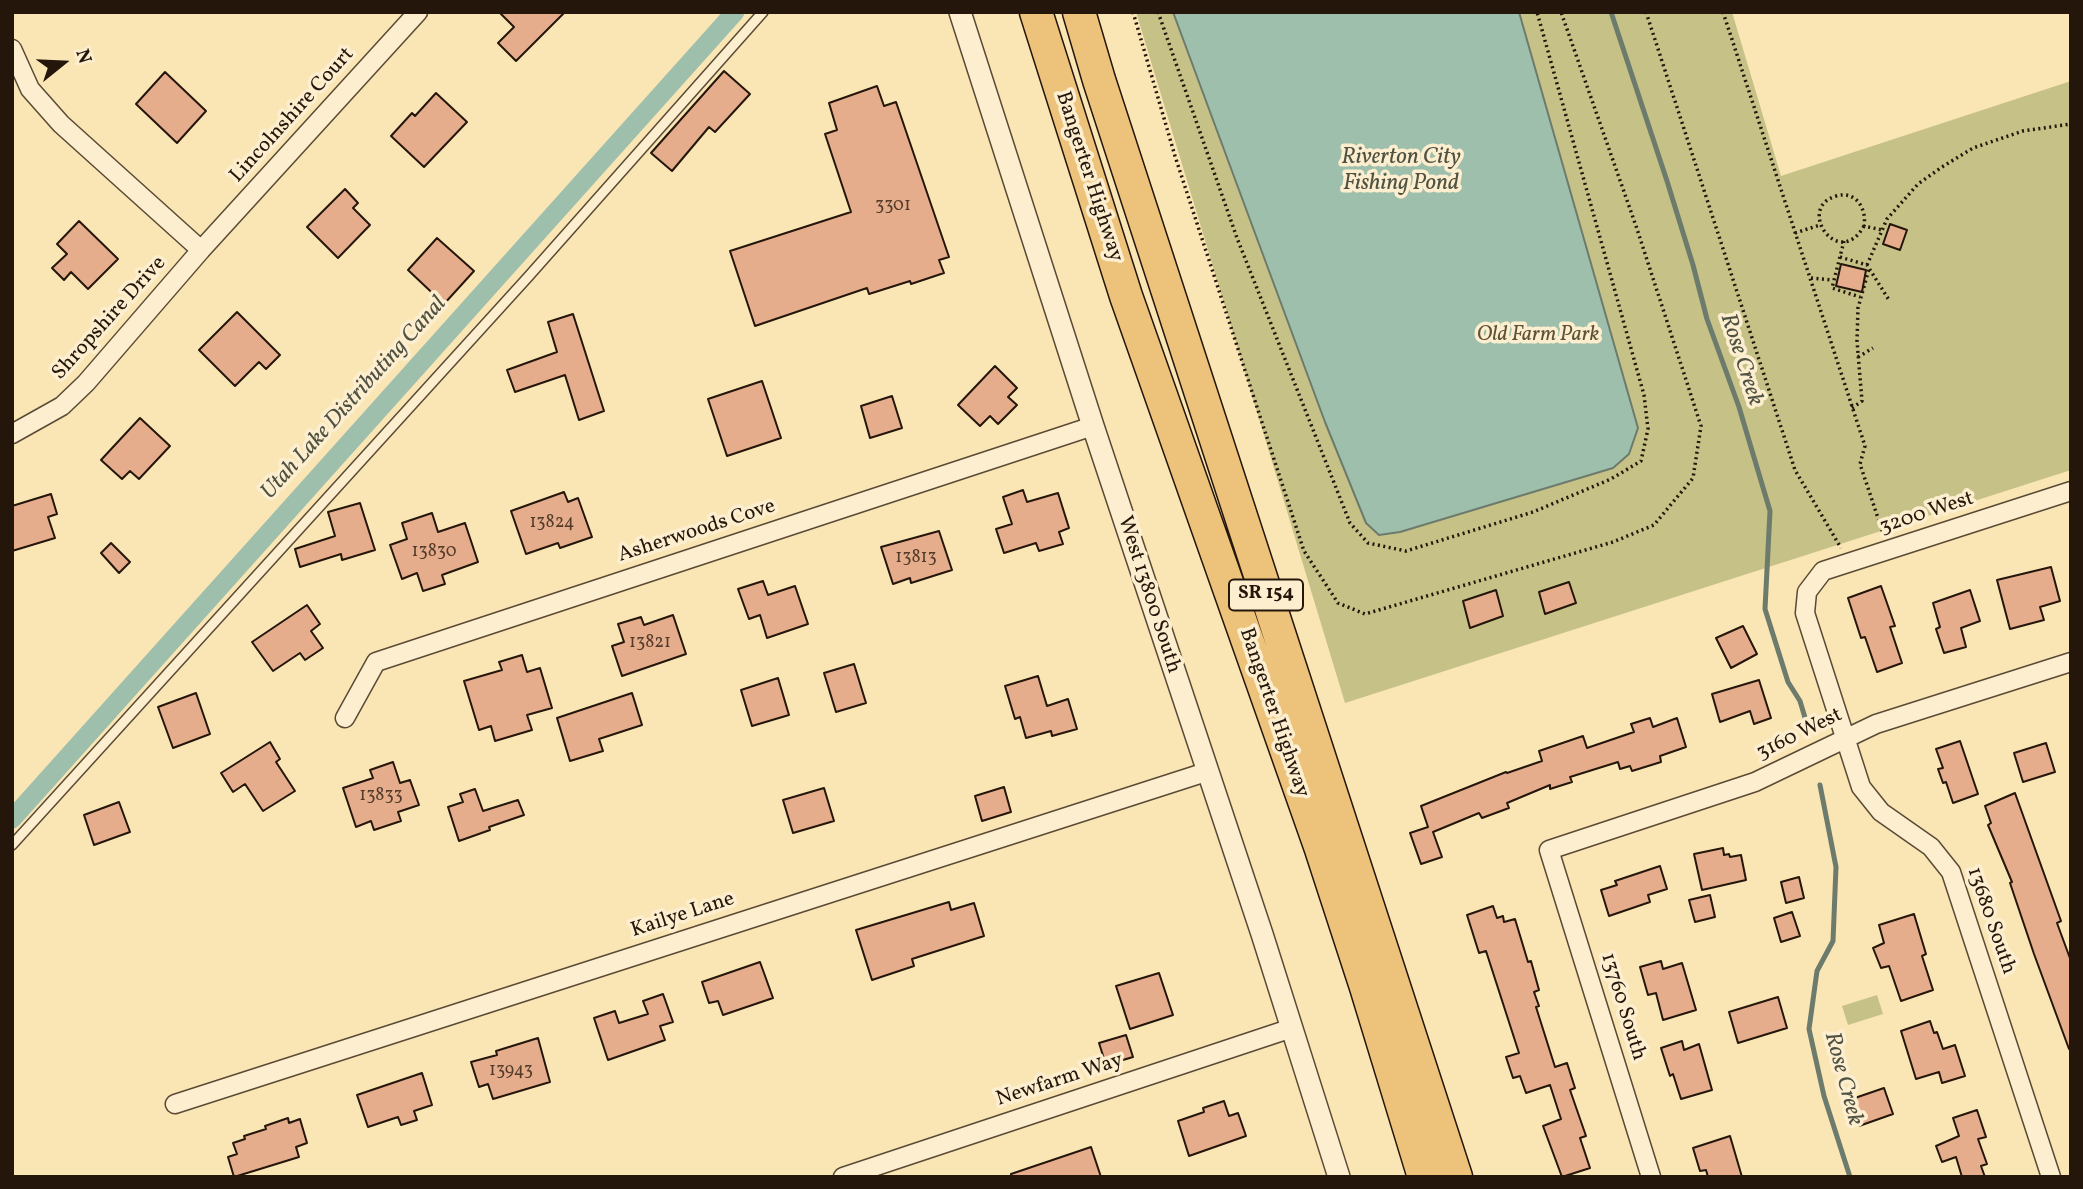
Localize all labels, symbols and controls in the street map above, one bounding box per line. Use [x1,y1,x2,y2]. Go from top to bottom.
north arrow [28,28,98,98]
street label: Lincolnshire Court [226,43,360,189]
text: N [68,46,97,67]
street label: Bangerter Highway [1049,89,1127,265]
water label: Riverton City Fishing Pond [1341,145,1461,199]
house number: 3301 [875,196,911,218]
street label: Shropshire Drive [48,252,172,386]
water label: Utah Lake Distributing Canal [256,292,454,506]
water label: Rose Creek [1712,310,1768,410]
park label: Old Farm Park [1477,323,1599,349]
street label: 3200 West [1877,487,1977,541]
street label: Asherwoods Cove [615,495,779,569]
house number: 13824 [529,513,575,535]
street label: West 13800 South [1111,513,1185,677]
house number: 13830 [411,542,457,564]
house number: 13813 [895,548,937,570]
road number: SR 154 [1229,580,1303,610]
street label: Bangerter Highway [1232,625,1314,801]
house number: 13821 [629,633,671,655]
street label: 3160 West [1753,703,1847,767]
house number: 13833 [359,786,403,808]
street label: 13680 South [1960,864,2020,978]
street label: Kailye Lane [628,887,738,945]
street label: 13760 South [1594,950,1650,1064]
water label: Rose Creek [1816,1029,1868,1129]
street label: Newfarm Way [994,1049,1126,1113]
house number: 13943 [489,1061,533,1083]

